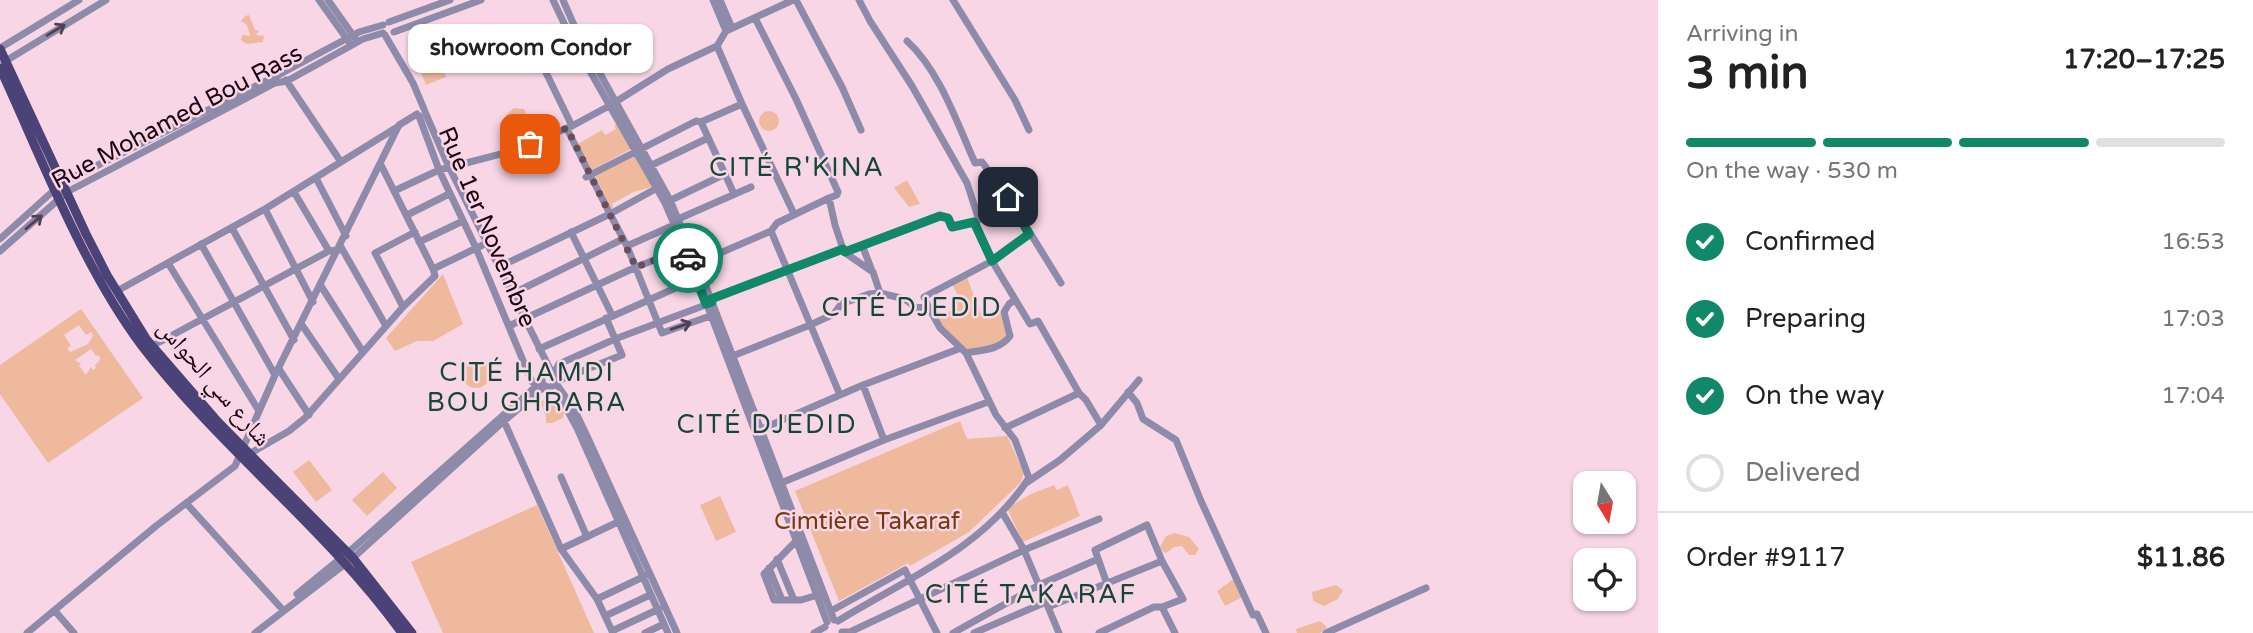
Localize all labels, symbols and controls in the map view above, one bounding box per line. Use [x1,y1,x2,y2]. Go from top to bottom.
text: Arriving in [1686,20,1799,48]
one-way arrow [45,23,65,37]
callout: showroom Condor [407,25,652,74]
text: showroom Condor [430,34,631,62]
street label: Rue Mohamed Bou Rass [47,39,307,195]
text: 17:20–17:25 [2063,44,2225,75]
text: 3 min [1686,46,1809,101]
pin [500,114,560,174]
street label: Rue 1er Novembre [432,123,542,331]
icon: bag [511,125,549,163]
district label: CITÉ R'KINA [709,152,885,183]
text: On the way · 530 m [1686,157,1898,185]
pin [978,167,1038,227]
icon: home [989,178,1027,216]
one-way arrow [24,214,42,230]
courier [653,223,723,293]
icon: check [1686,223,1724,261]
text: Confirmed [1745,226,1875,257]
text: 16:53 [2161,228,2225,256]
icon: car [669,239,707,277]
district label: CITÉ DJEDID [822,292,1002,323]
icon: check [1686,300,1724,338]
text: Preparing [1745,303,1866,334]
text: 17:03 [2161,305,2225,333]
street label: شارع سي الحواس [148,314,277,455]
one-way arrow [669,319,691,331]
district label: CITÉ HAMDI BOU GHRARA [427,357,627,418]
icon: check [1686,377,1724,415]
text: On the way [1745,380,1885,411]
text: 17:04 [2161,382,2225,410]
district label: CITÉ DJEDID [677,409,857,440]
text: Delivered [1745,457,1861,488]
north arrow [1573,471,1636,534]
map controls [1573,471,1636,611]
park label: Cimtière Takaraf [774,507,961,536]
text: Order #9117 [1686,542,1846,573]
text: $11.86 [2137,542,2225,573]
button: locate [1573,548,1636,611]
district label: CITÉ TAKARAF [925,579,1137,610]

